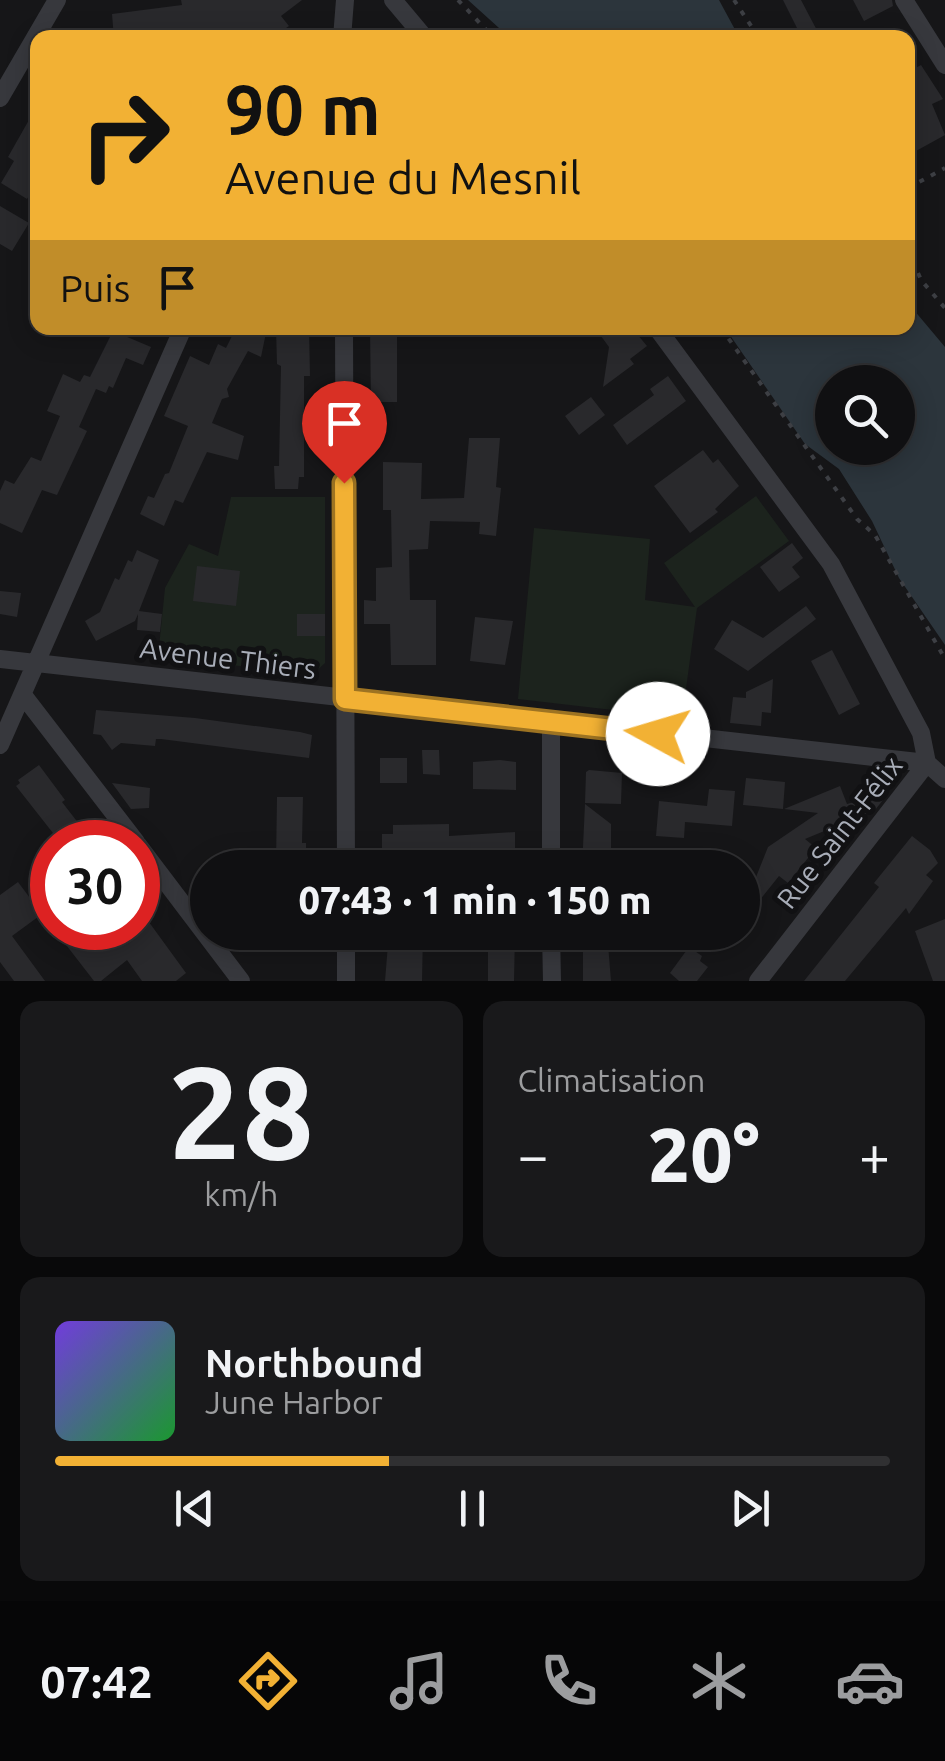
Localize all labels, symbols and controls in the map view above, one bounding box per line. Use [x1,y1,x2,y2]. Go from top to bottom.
icon: right [60,70,190,200]
text: 90 m [225,70,381,148]
text: Avenue du Mesnil [225,152,581,203]
icon: arrive [150,260,205,315]
text: Puis [60,267,130,309]
map controls [815,365,915,465]
button: search [815,365,915,465]
pin [302,381,387,484]
icon: arrive [317,396,372,451]
street label: Avenue Thiers [138,632,318,684]
position arrow [606,682,710,786]
street label: Rue Saint-Félix [770,750,908,914]
speed limit sign: 30 [30,820,160,950]
text: 07:43 · 1 min · 150 m [298,879,652,921]
text: 28 [168,1038,315,1184]
text: Climatisation [518,1062,705,1098]
text: 20° [648,1112,760,1196]
text: − [518,1124,549,1185]
text: + [859,1124,890,1185]
text: km/h [204,1176,278,1212]
text: Northbound [205,1342,423,1384]
text: June Harbor [205,1384,383,1420]
icon: previous [167,1481,222,1536]
icon: pause [445,1481,500,1536]
icon: next [723,1481,778,1536]
icon: directions [233,1646,303,1716]
icon: music [384,1646,454,1716]
icon: phone [534,1646,604,1716]
icon: climate [684,1646,754,1716]
icon: car [835,1646,905,1716]
text: 07:42 [40,1656,153,1707]

